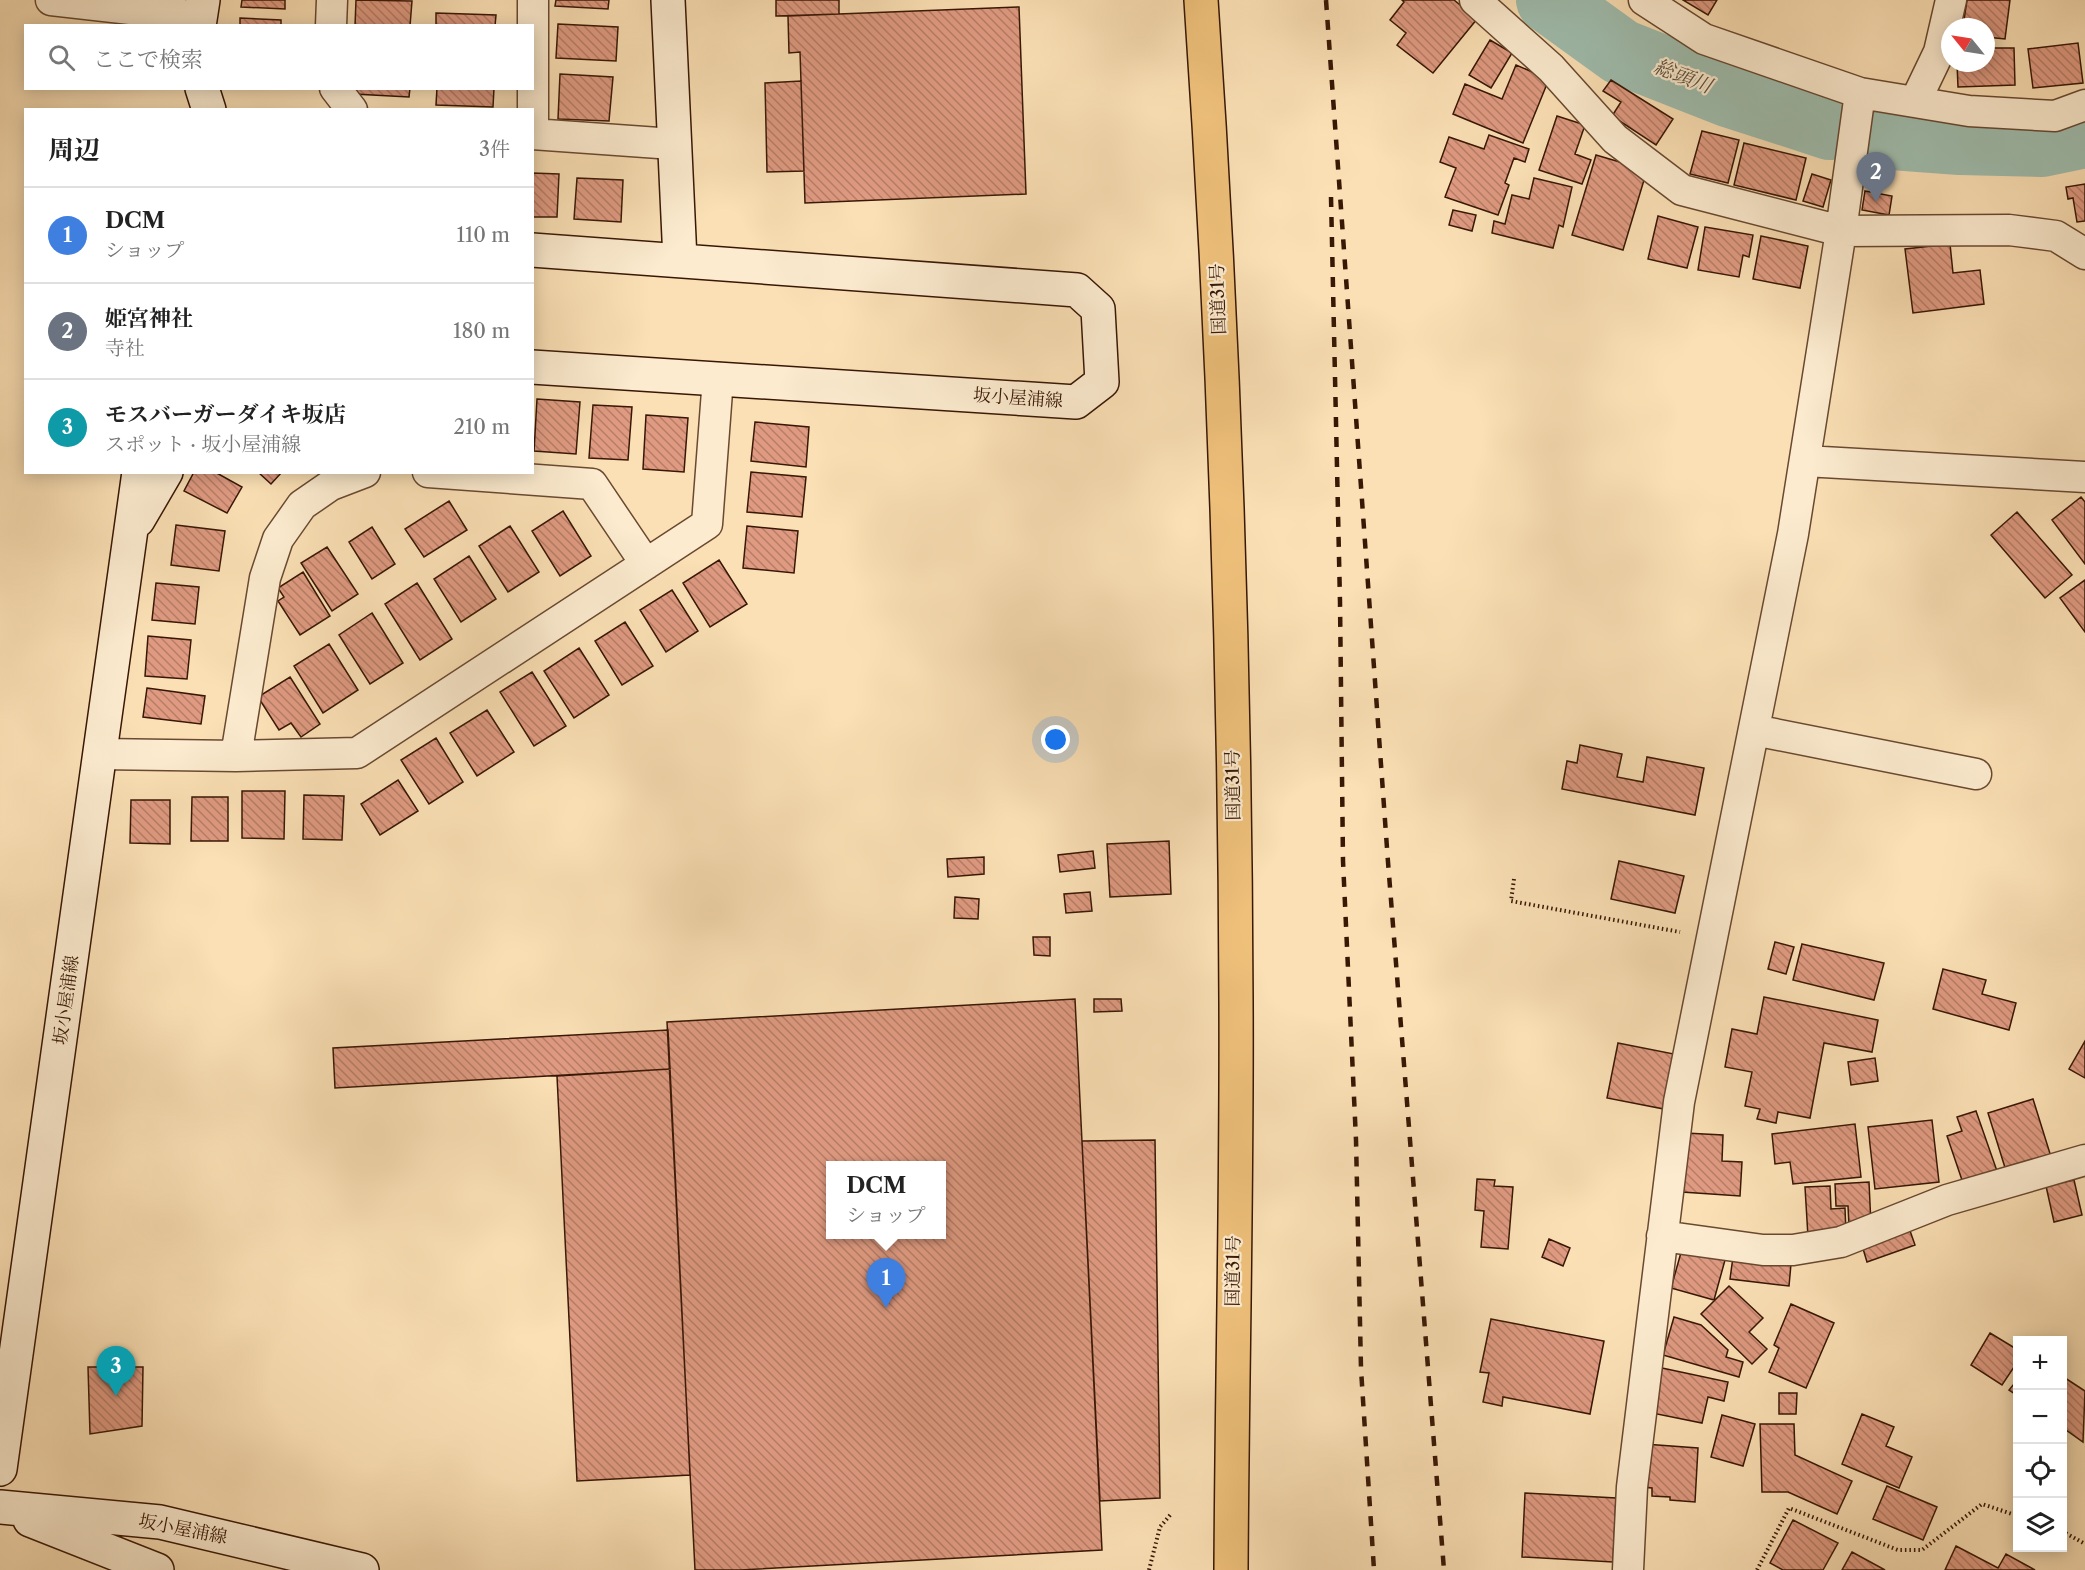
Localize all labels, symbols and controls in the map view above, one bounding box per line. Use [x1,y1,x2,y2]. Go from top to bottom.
north arrow [1941,18,1995,72]
search box [24,24,534,90]
icon: search [45,41,78,74]
text: ここで検索 [93,46,203,73]
water label: 総頭川 [1651,54,1717,99]
text: 周辺 [48,134,100,166]
text: 3件 [479,137,510,161]
pin: 2 [1856,152,1896,202]
text: DCM [105,207,165,234]
text: 1 [63,223,72,247]
text: 110 m [457,223,510,247]
text: ショップ [105,238,185,262]
street label: 国道31号 [1206,263,1230,335]
text: 姫宮神社 [105,305,193,332]
text: 2 [62,319,73,343]
text: 180 m [453,319,510,343]
text: 寺社 [105,336,145,360]
street label: 坂小屋浦線 [972,384,1064,412]
text: モスバーガーダイキ坂店 [105,401,346,428]
text: 3 [62,415,73,439]
text: 210 m [453,415,510,439]
text: スポット · 坂小屋浦線 [105,432,301,456]
your location [1041,725,1070,754]
street label: 国道31号 [1221,749,1245,821]
street label: 坂小屋浦線 [49,954,83,1046]
popup [826,1161,946,1239]
text: DCM [846,1172,906,1199]
text: ショップ [846,1203,926,1227]
street label: 国道31号 [1221,1235,1245,1307]
pin: 1 [866,1258,906,1308]
map controls [2013,1336,2067,1552]
button: + [2013,1336,2067,1390]
pin: 3 [96,1346,136,1396]
button: − [2013,1390,2067,1444]
button: locate [2013,1444,2067,1498]
button: layers [2013,1498,2067,1552]
street label: 坂小屋浦線 [137,1510,229,1548]

